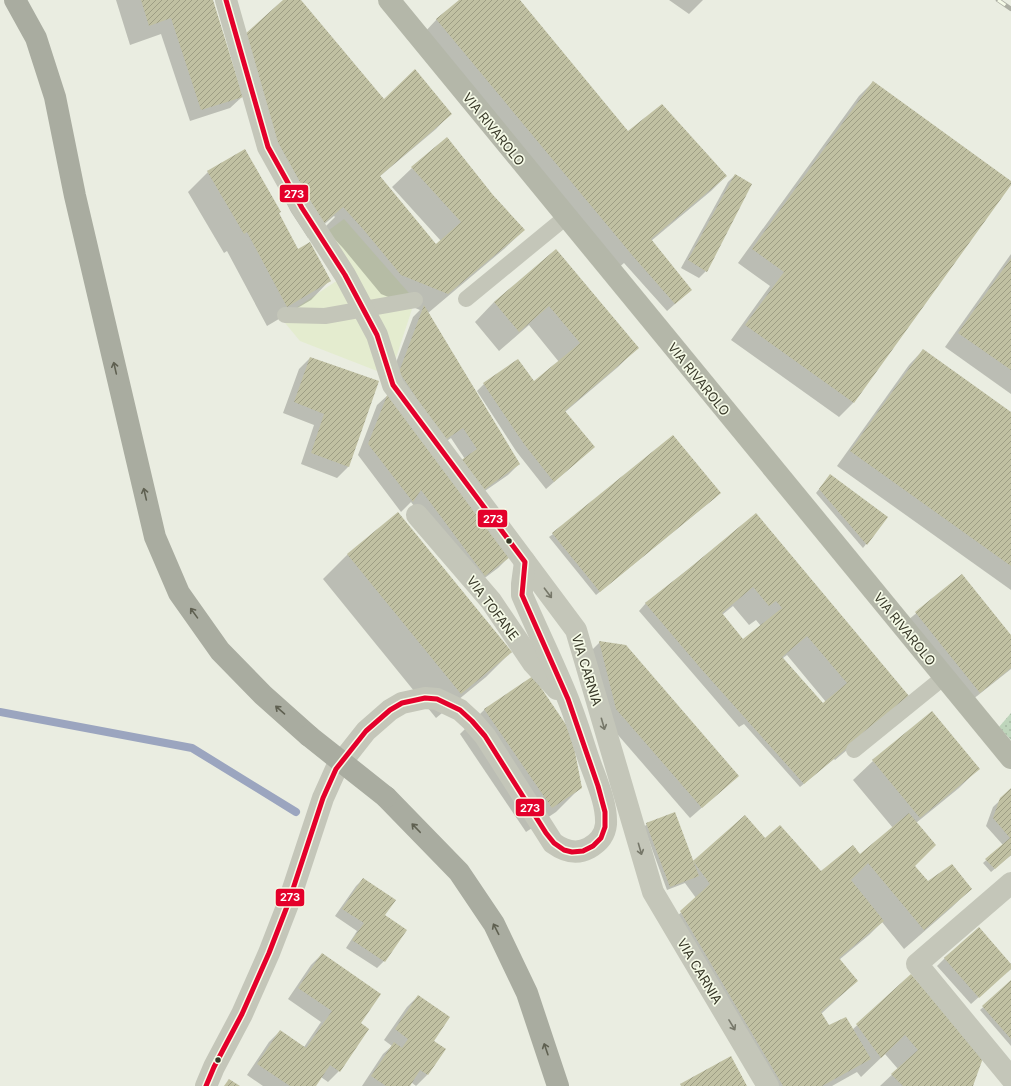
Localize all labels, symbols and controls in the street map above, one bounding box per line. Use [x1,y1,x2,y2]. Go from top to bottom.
street label: VIA RIVAROLO [460,89,528,169]
line badge: 273 [279,184,309,203]
text: 273 [284,187,304,201]
street label: VIA RIVAROLO [665,339,733,419]
one-way arrow [111,361,119,374]
one-way arrow [141,488,148,501]
line badge: 273 [477,509,508,528]
text: 273 [483,512,503,526]
unlabelled marker [504,536,514,546]
street label: VIA TOFANE [464,573,522,643]
one-way arrow [544,588,552,599]
street label: VIA RIVAROLO [871,589,939,669]
one-way arrow [190,608,198,619]
street label: VIA CARNIA [569,632,605,708]
one-way arrow [274,706,285,715]
one-way arrow [600,718,607,731]
line badge: 273 [515,798,545,817]
text: 273 [520,801,540,815]
one-way arrow [412,823,421,833]
one-way arrow [637,842,644,855]
line badge: 273 [275,888,305,907]
text: 273 [280,890,300,904]
one-way arrow [492,924,499,936]
street label: VIA CARNIA [674,935,726,1007]
one-way arrow [729,1019,737,1031]
one-way arrow [541,1043,549,1055]
unlabelled marker [213,1055,223,1065]

